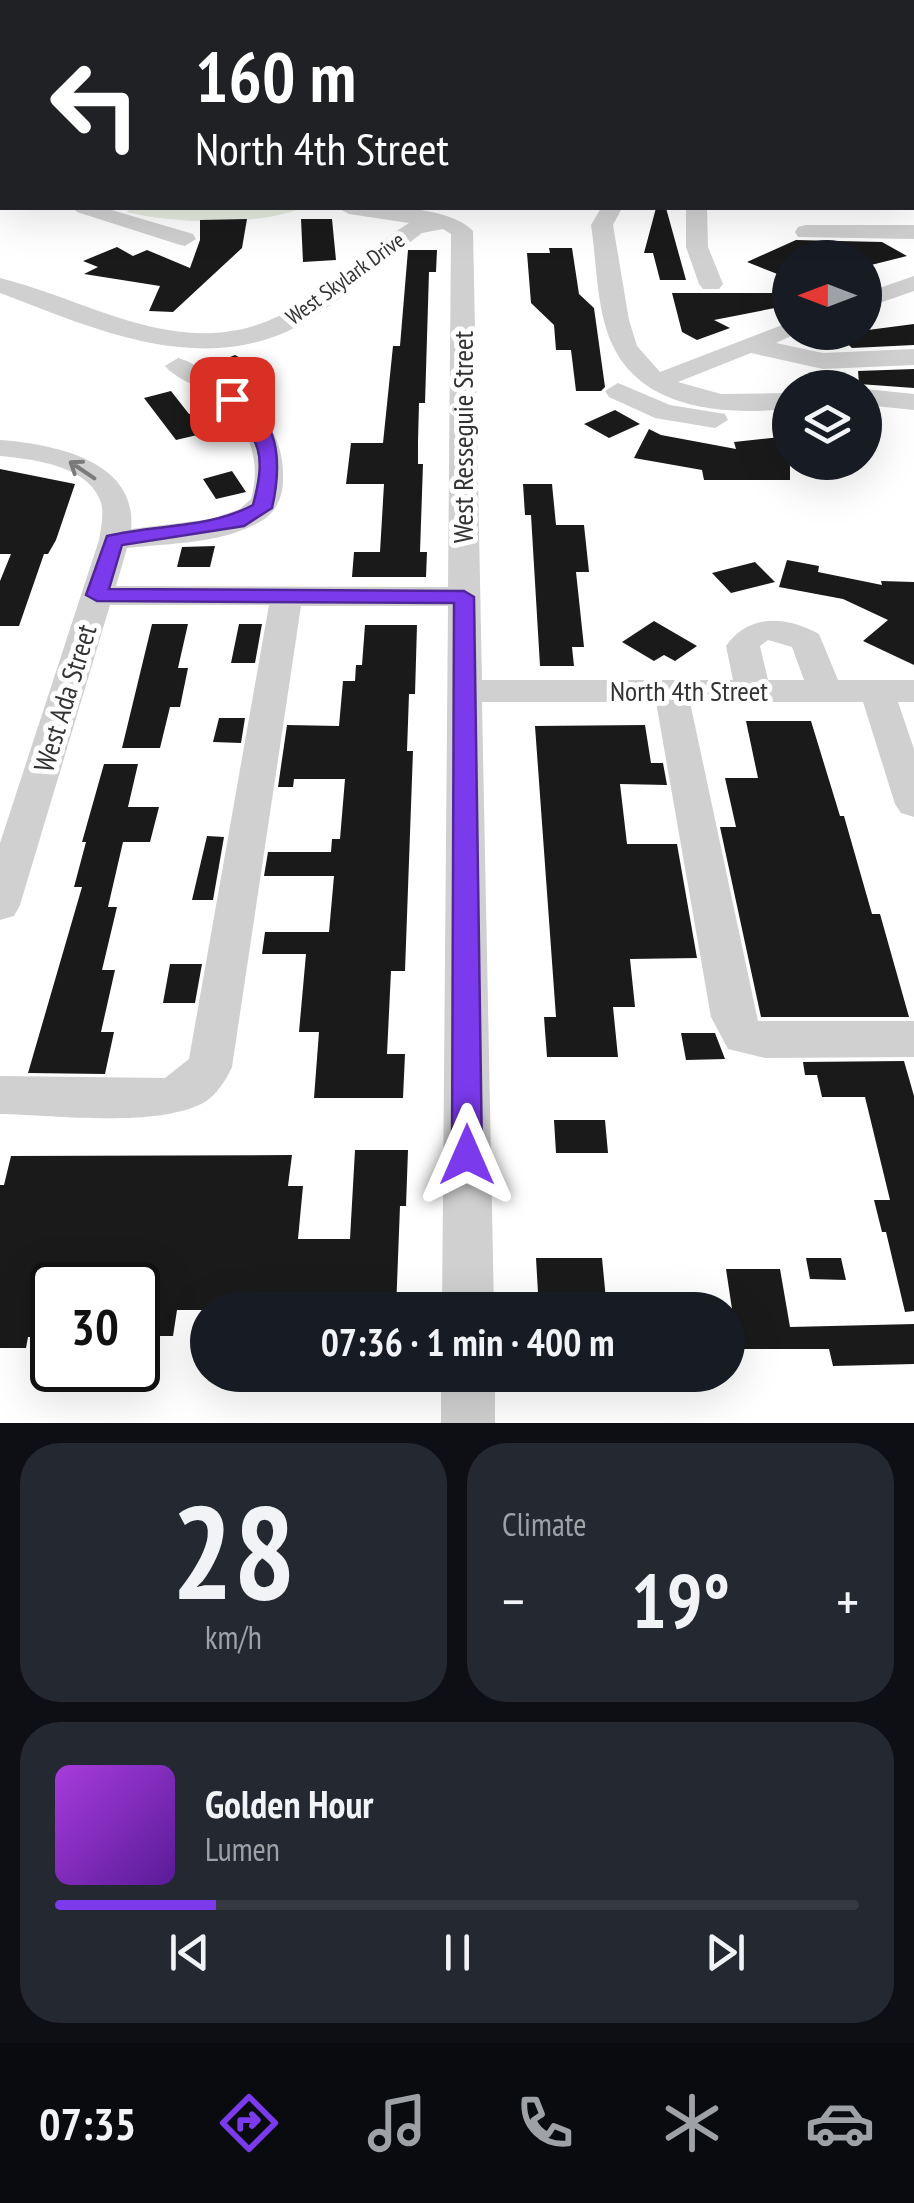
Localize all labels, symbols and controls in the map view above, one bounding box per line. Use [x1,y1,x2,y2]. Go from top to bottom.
text: 160 m [195,31,356,121]
icon: left [30,40,160,170]
text: North 4th Street [195,119,449,177]
street label: West Skylark Drive [280,226,410,330]
north arrow [772,240,882,350]
map controls [772,240,882,480]
street label: West Resseguie Street [444,330,481,543]
pin [190,357,275,442]
button: layers [772,370,882,480]
icon: arrive [205,372,260,427]
one-way arrow [68,460,96,481]
street label: West Ada Street [25,619,105,776]
street label: North 4th Street [610,672,768,709]
position arrow [415,1103,519,1207]
speed limit sign: 30 [30,1262,160,1392]
text: 07:36 · 1 min · 400 m [321,1317,614,1366]
text: 28 [171,1467,296,1635]
text: Climate [502,1503,586,1545]
text: 19° [631,1552,730,1649]
text: − [502,1565,525,1636]
text: + [836,1565,859,1636]
text: km/h [205,1616,262,1658]
text: Golden Hour [205,1779,374,1828]
text: Lumen [205,1828,280,1870]
icon: previous [162,1925,217,1980]
icon: pause [430,1925,485,1980]
icon: next [698,1925,753,1980]
icon: directions [214,2088,284,2158]
icon: music [362,2088,432,2158]
icon: phone [510,2088,580,2158]
icon: climate [657,2088,727,2158]
icon: car [805,2088,875,2158]
text: 07:35 [39,2094,136,2152]

